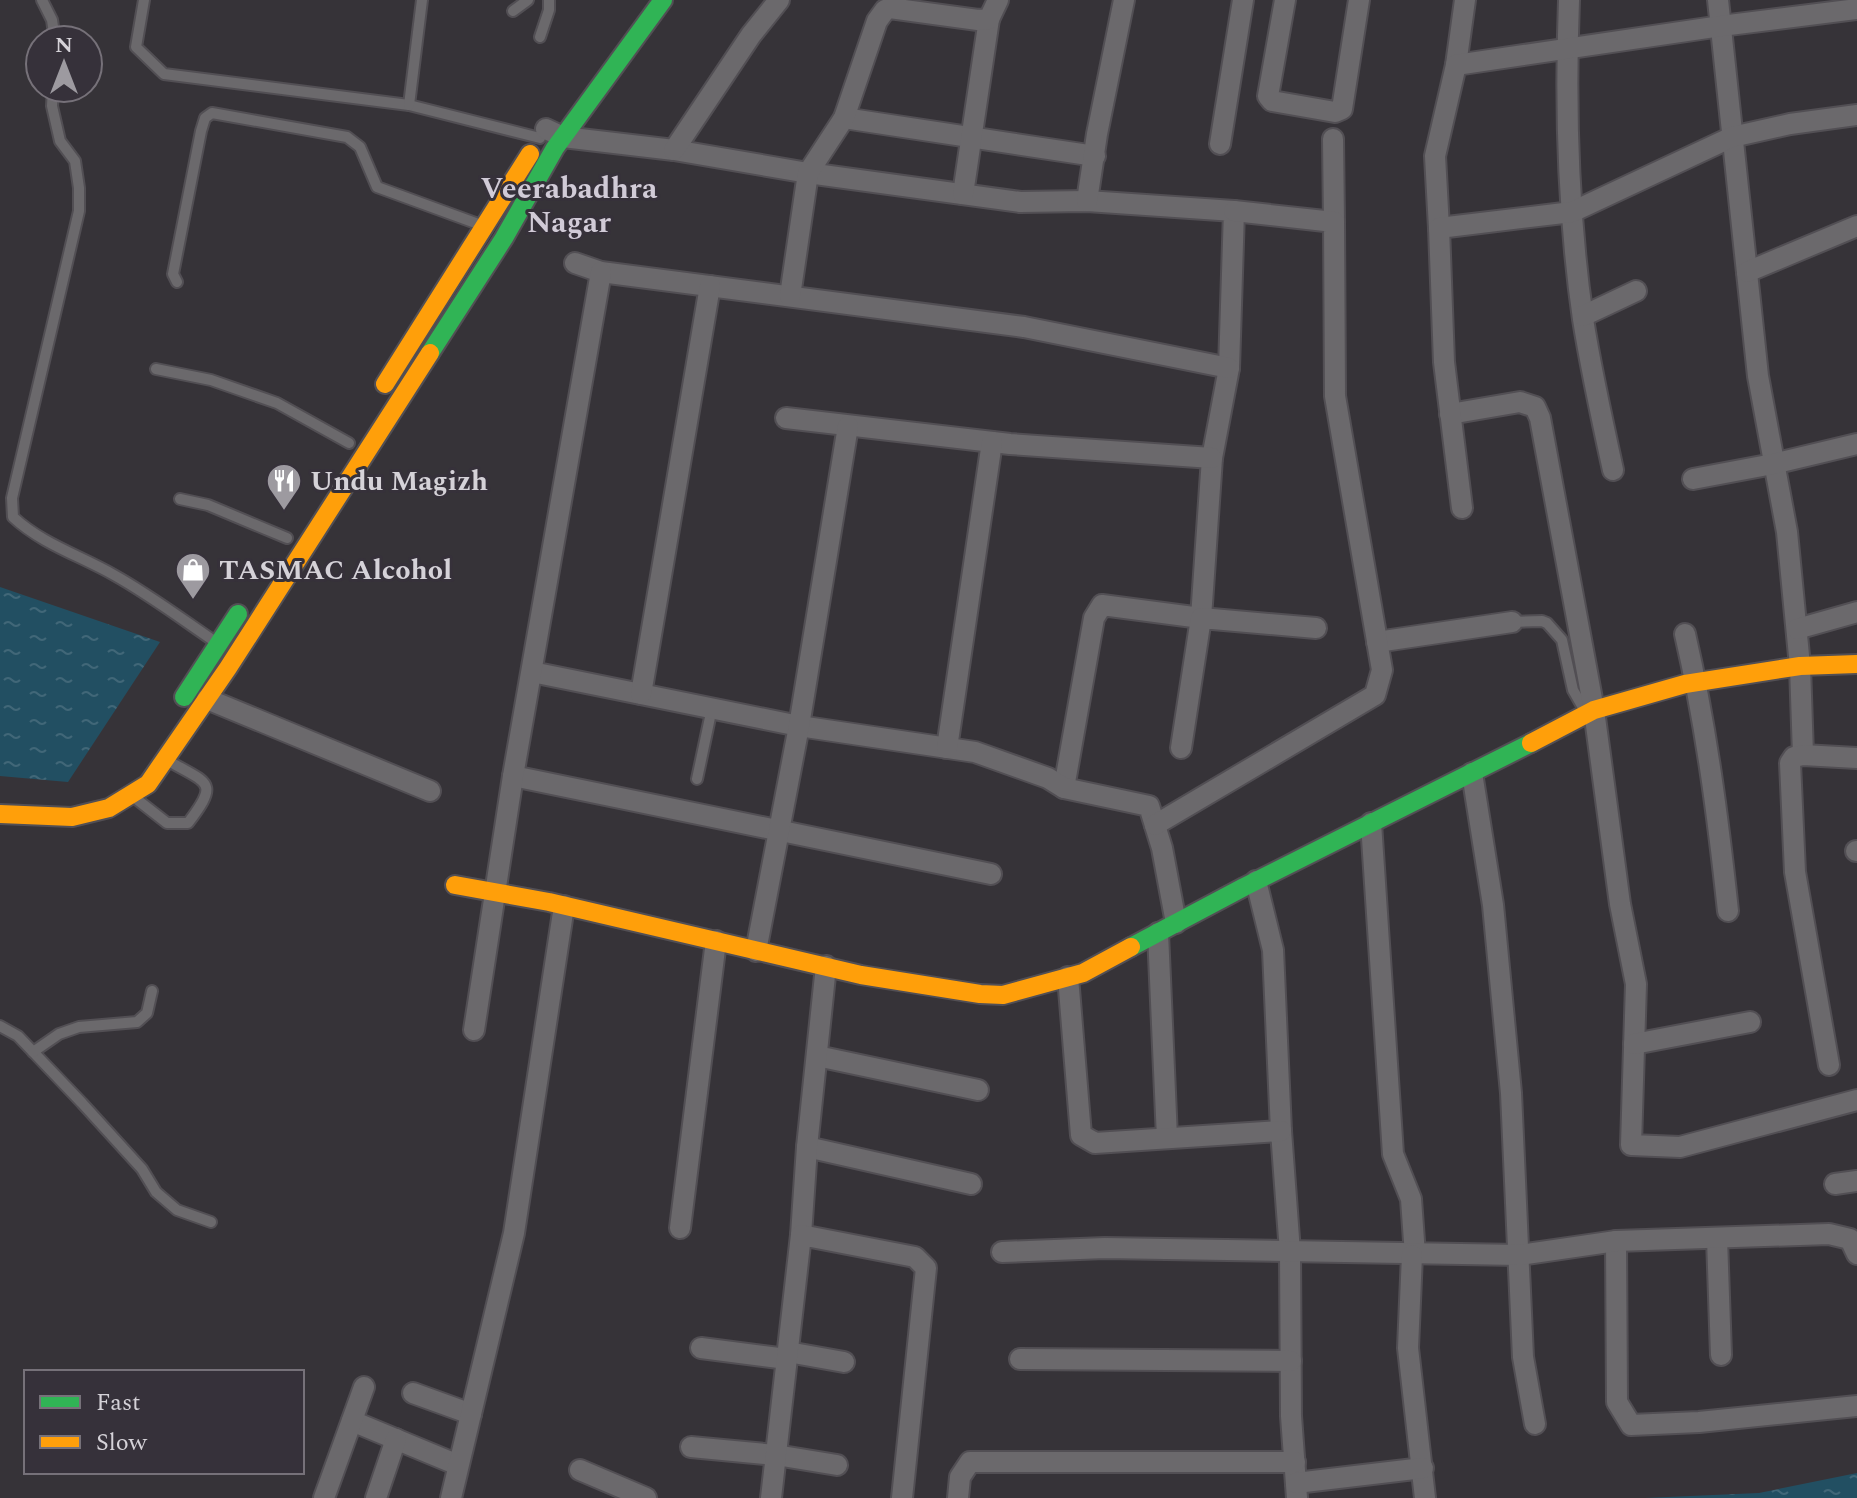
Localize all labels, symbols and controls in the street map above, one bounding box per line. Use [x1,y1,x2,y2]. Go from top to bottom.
north arrow [24,24,104,104]
text: N [55,29,73,62]
district label: Veerabadhra Nagar [481,166,658,246]
place label: Undu Magizh [310,460,488,503]
restaurant icon: Undu Magizh [265,462,303,512]
place label: TASMAC Alcohol [219,549,452,592]
shop icon: TASMAC Alcohol [174,551,212,601]
legend [24,1370,304,1474]
text: Fast [96,1385,141,1421]
text: Slow [96,1425,148,1461]

